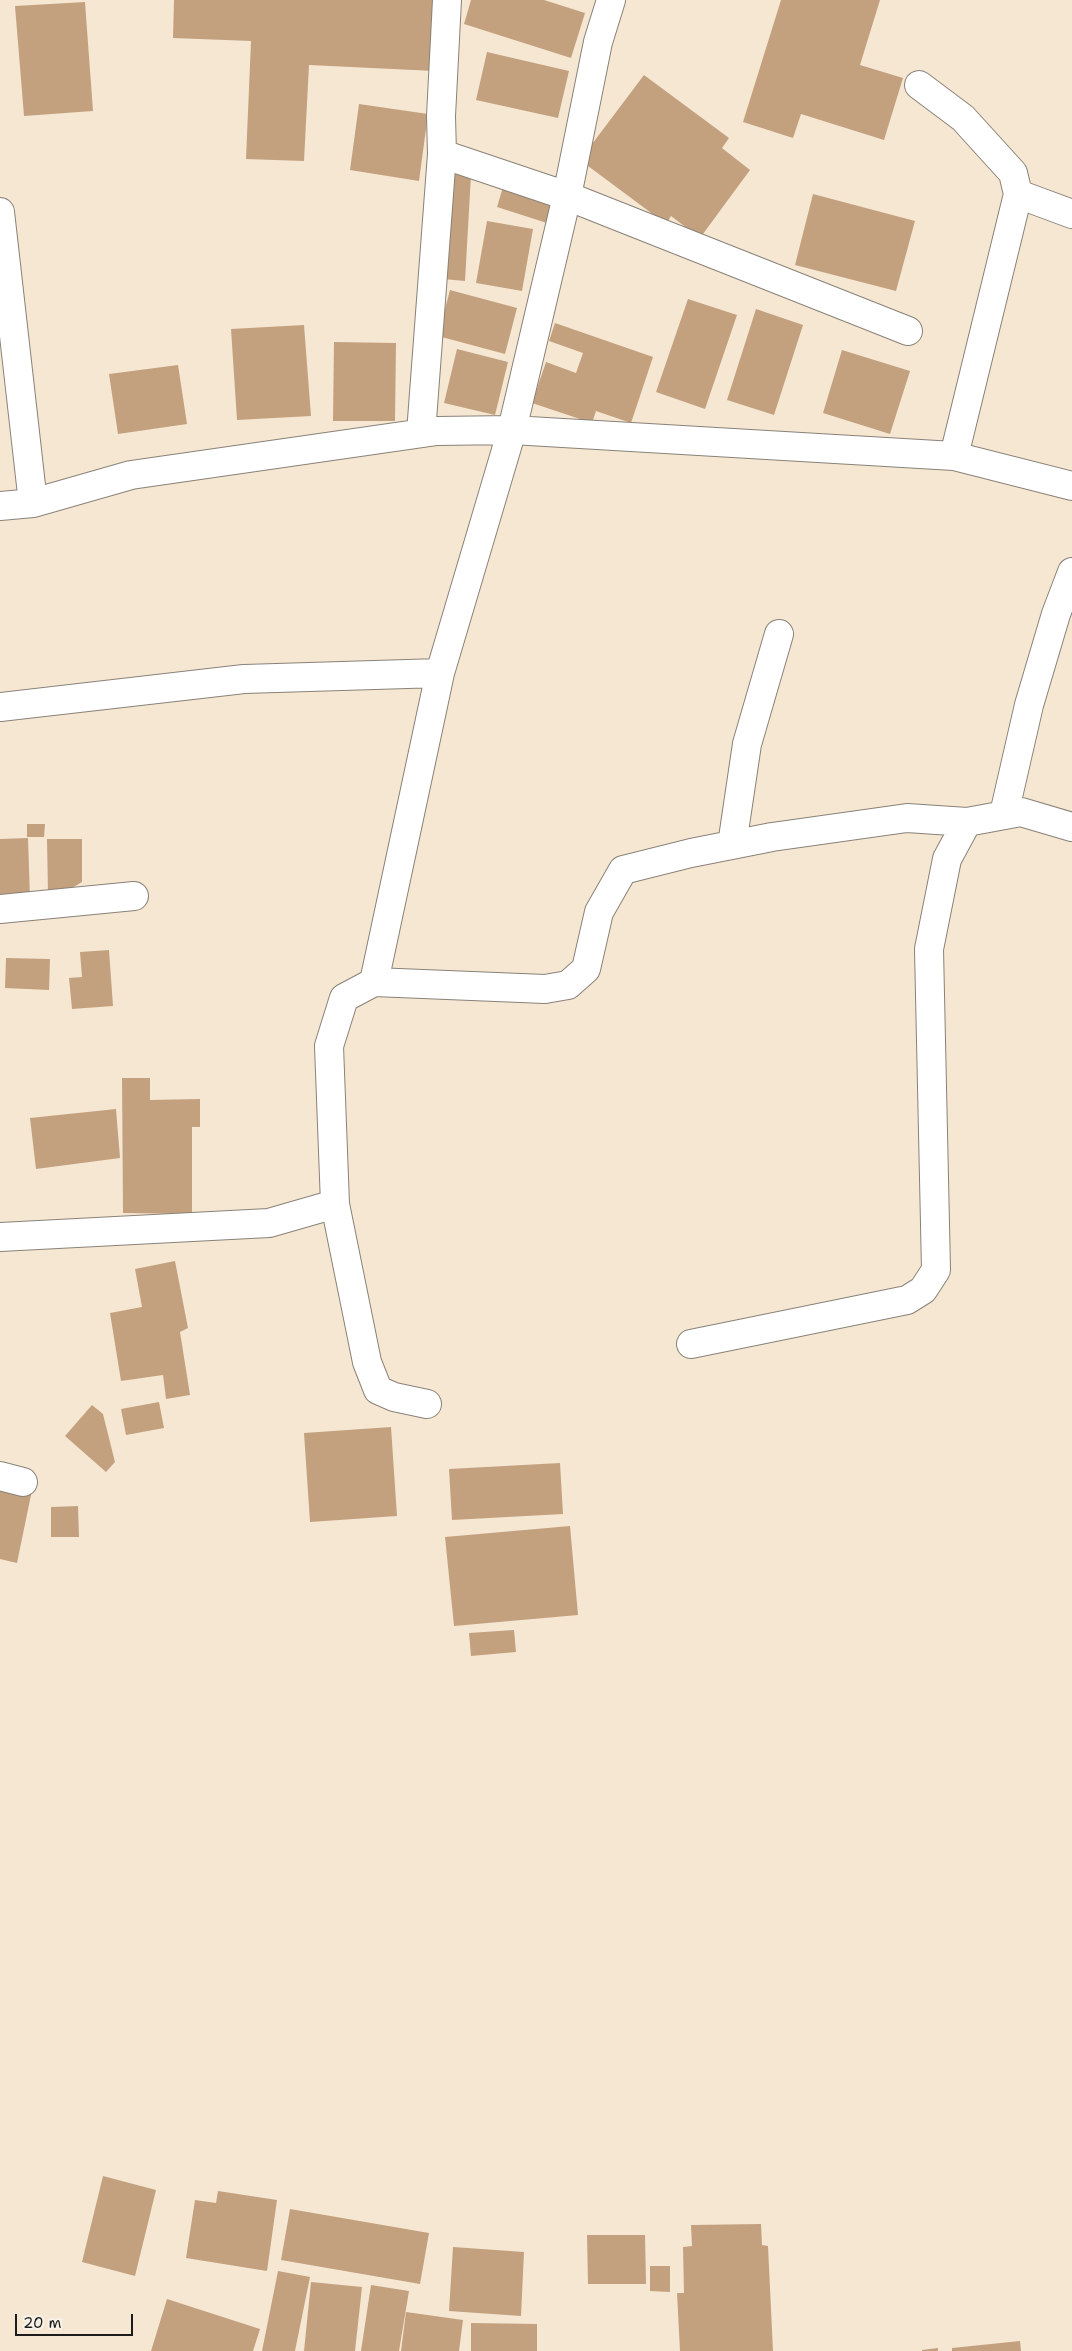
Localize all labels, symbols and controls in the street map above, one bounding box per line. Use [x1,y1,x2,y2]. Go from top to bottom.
scale bar [18,2304,135,2336]
text: 20 m [23,2313,62,2333]

